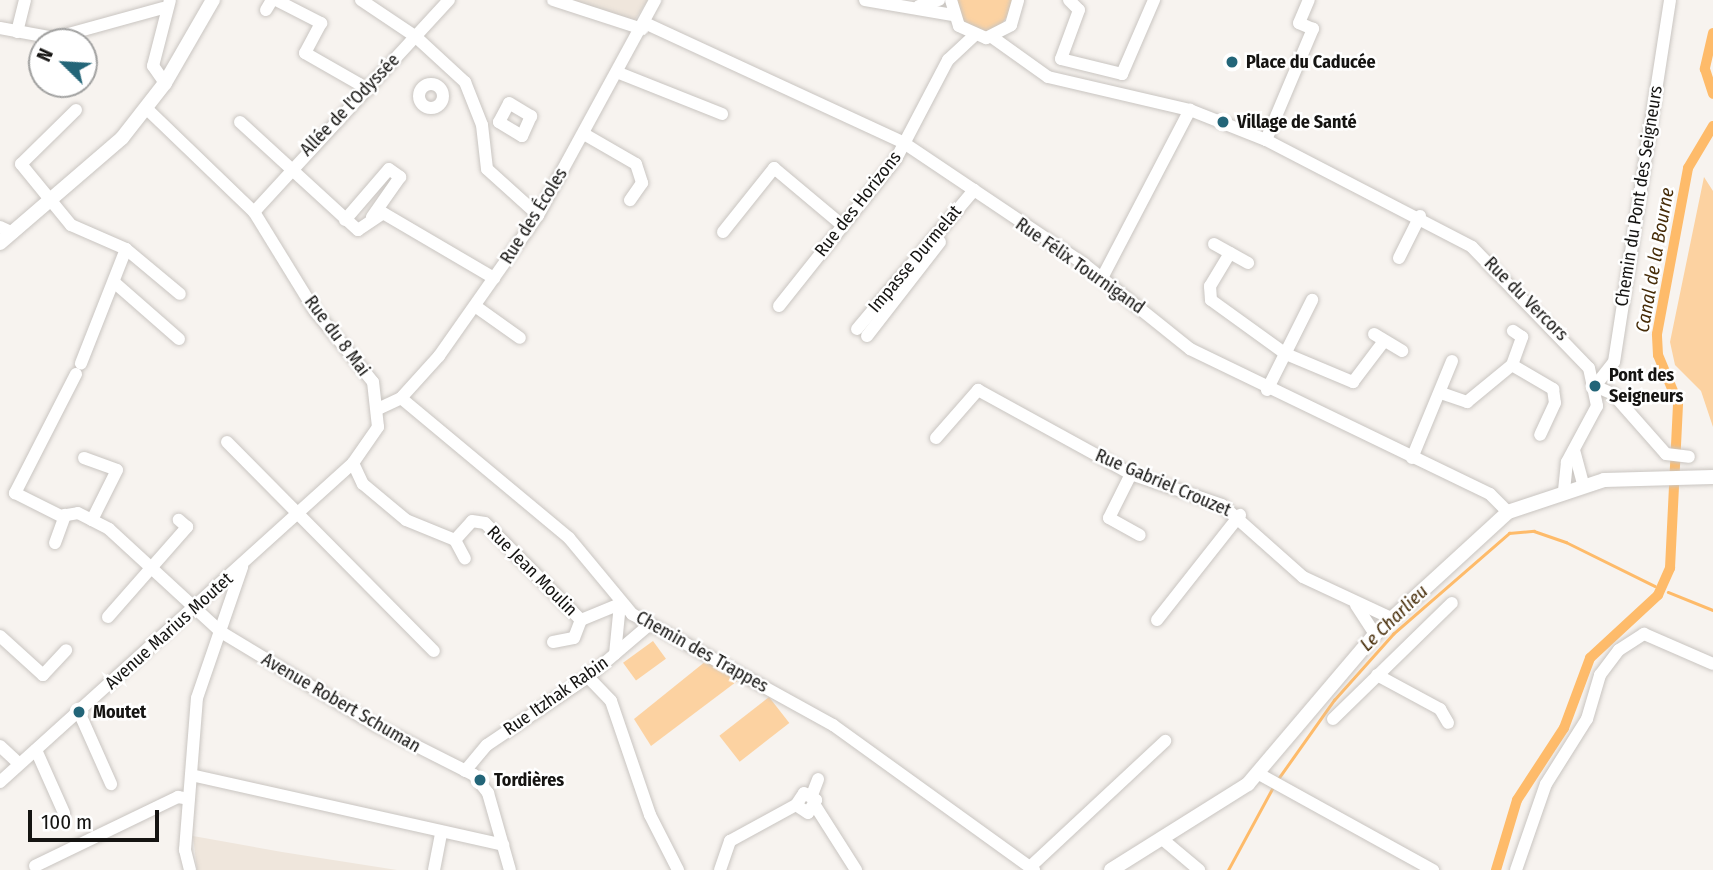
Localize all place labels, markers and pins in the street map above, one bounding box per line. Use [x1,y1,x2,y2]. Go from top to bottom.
place label: Place du Caducée [1246,51,1376,73]
marker: Place du Caducée [1224,54,1240,70]
place label: Village de Santé [1237,111,1357,133]
marker: Village de Santé [1215,114,1231,130]
place label: Pont des Seigneurs [1609,365,1683,408]
marker: Pont des Seigneurs [1587,378,1603,394]
place label: Moutet [93,701,146,723]
marker: Moutet [71,704,87,720]
place label: Tordières [494,769,564,791]
marker: Tordières [472,772,488,788]

